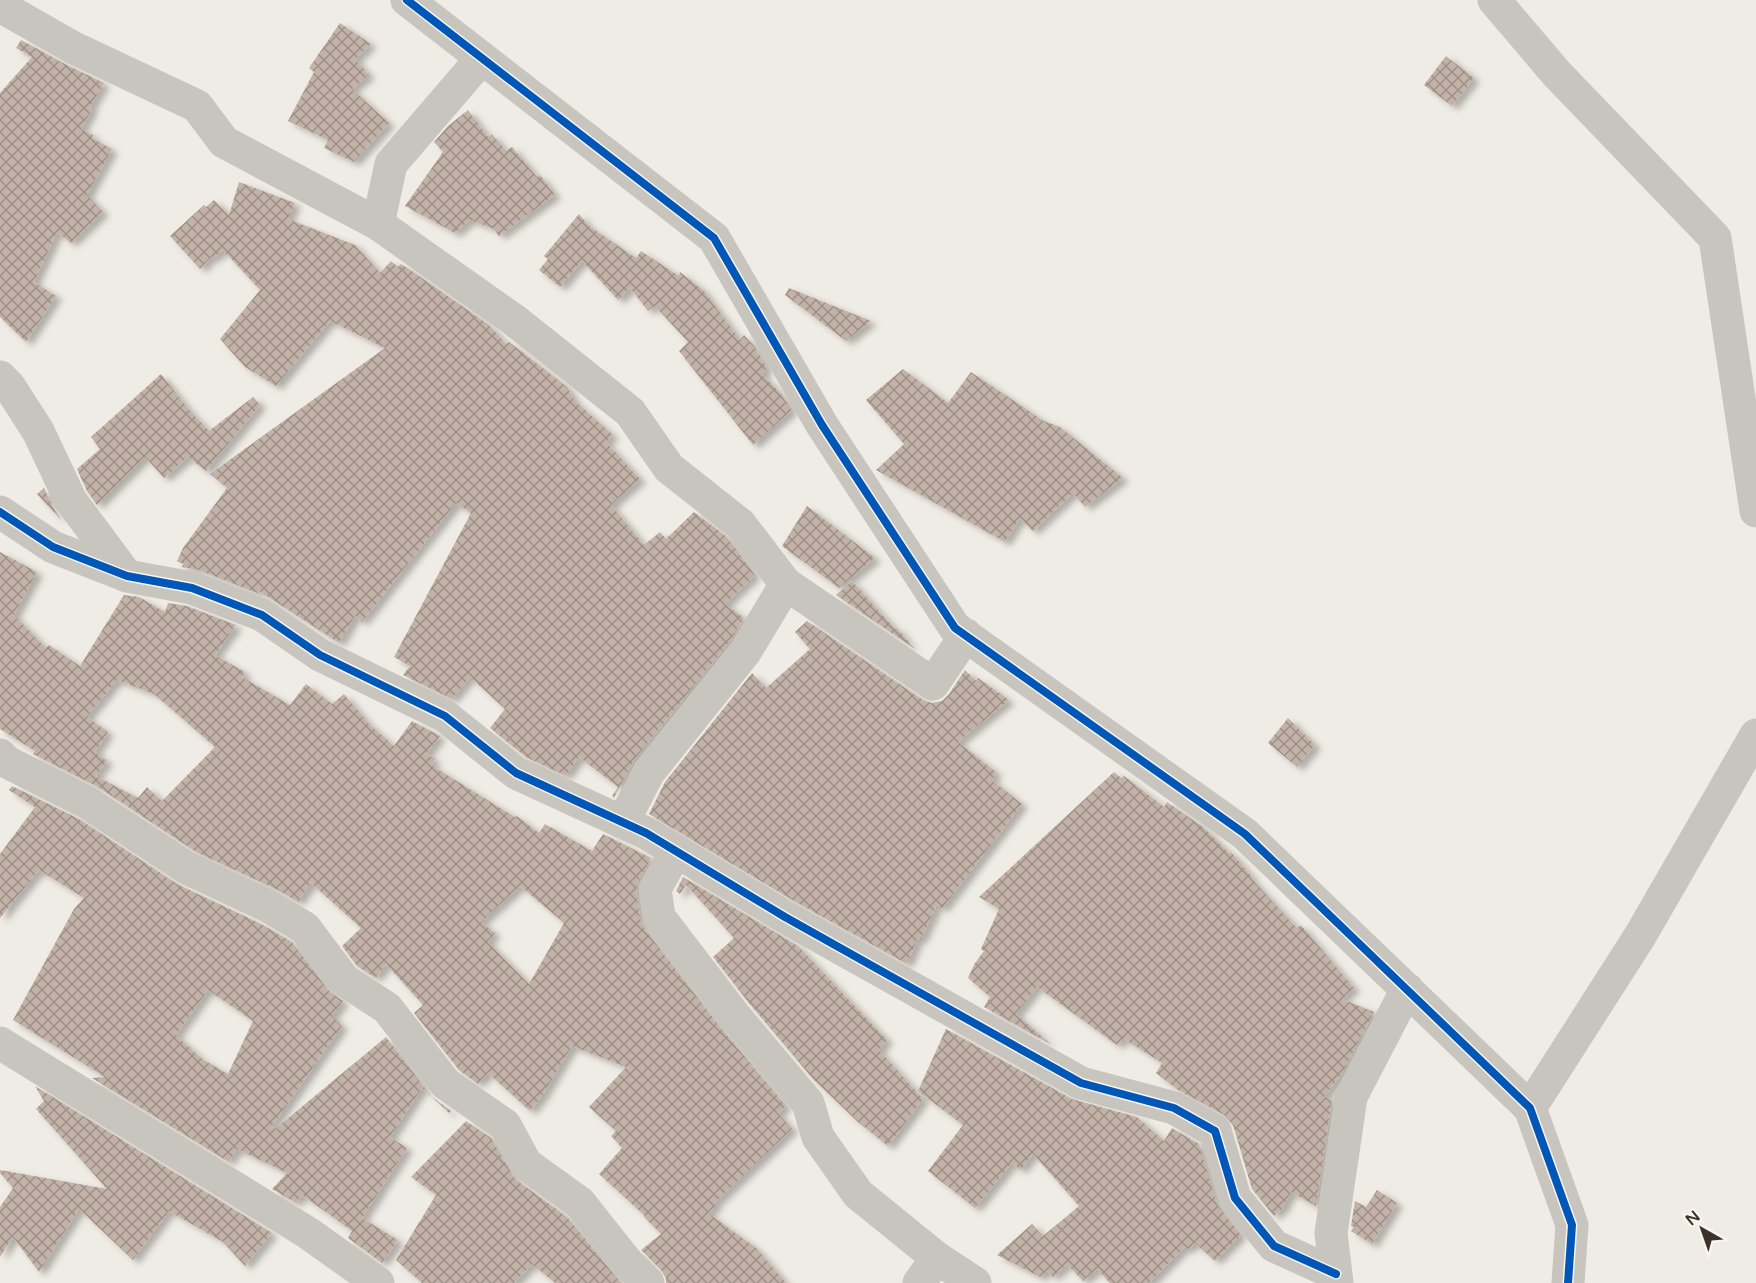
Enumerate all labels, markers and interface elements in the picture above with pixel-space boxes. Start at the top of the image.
north arrow [1672,1199,1732,1259]
text: N [1682,1206,1704,1230]

